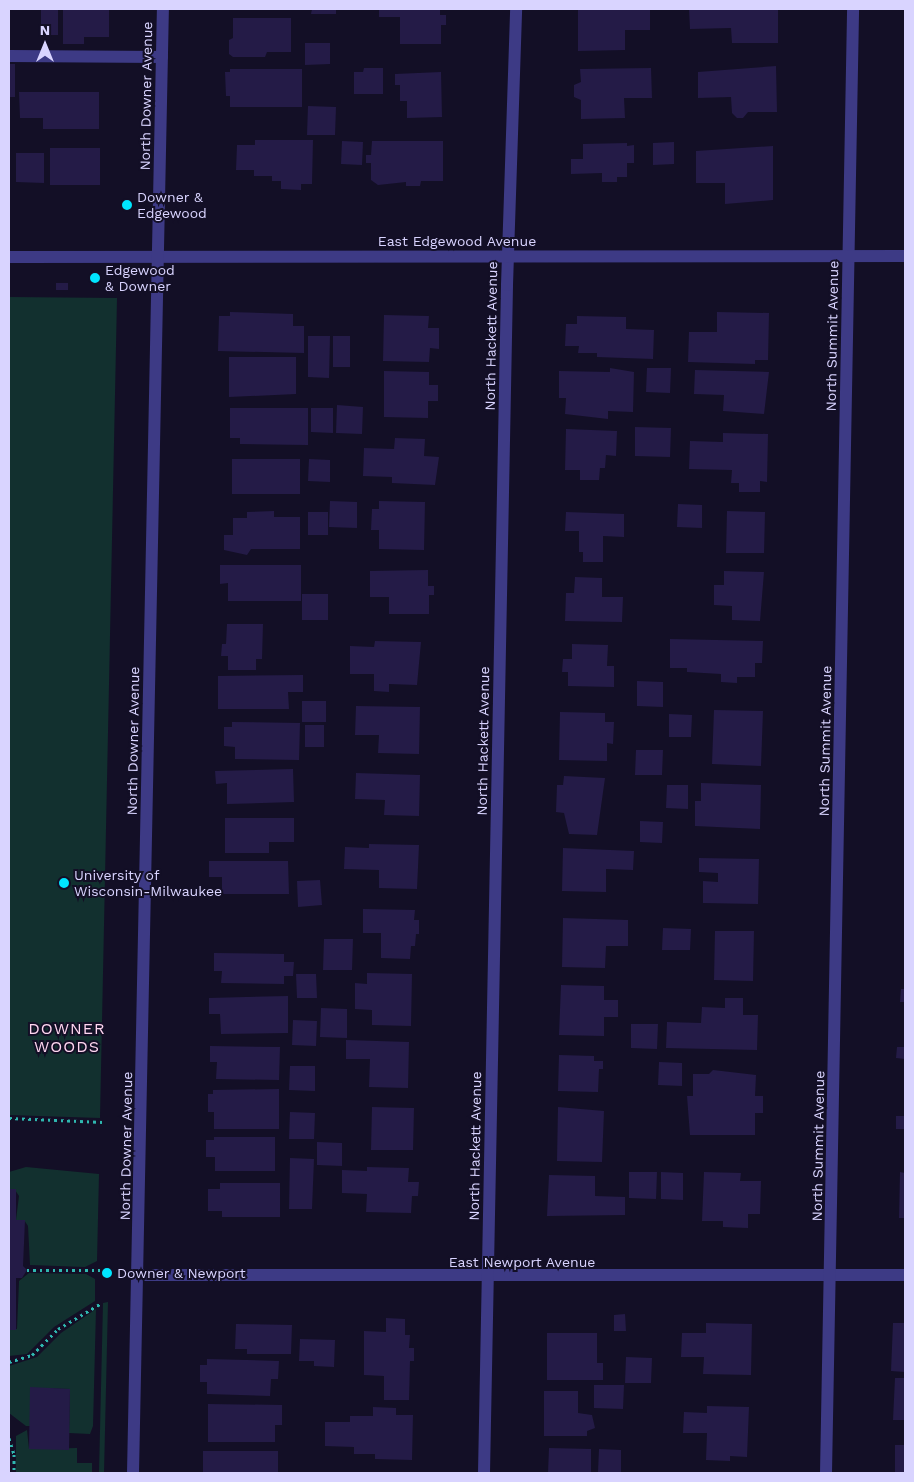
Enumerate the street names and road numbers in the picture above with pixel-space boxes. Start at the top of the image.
street label: North Downer Avenue [136,21,156,171]
street label: East Edgewood Avenue [377,233,537,249]
street label: North Summit Avenue [822,260,842,412]
street label: North Hackett Avenue [481,261,501,411]
street label: North Summit Avenue [815,665,835,817]
street label: North Downer Avenue [123,666,143,816]
street label: North Hackett Avenue [473,666,493,816]
street label: North Summit Avenue [808,1070,828,1222]
street label: North Downer Avenue [116,1071,136,1221]
street label: North Hackett Avenue [465,1071,485,1221]
street label: East Newport Avenue [448,1254,596,1270]

